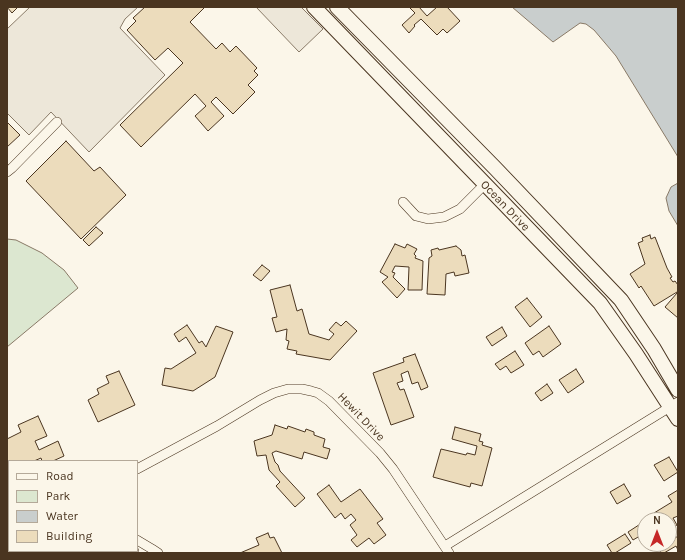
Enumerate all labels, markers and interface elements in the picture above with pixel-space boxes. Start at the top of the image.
street label: Ocean Drive [477,178,533,234]
street label: Hewit Drive [334,390,388,444]
legend [8,460,138,552]
text: Road [46,469,74,483]
text: Park [46,489,70,503]
text: Water [46,509,78,523]
north arrow [637,512,677,552]
text: N [653,514,661,527]
text: Building [46,529,92,543]

